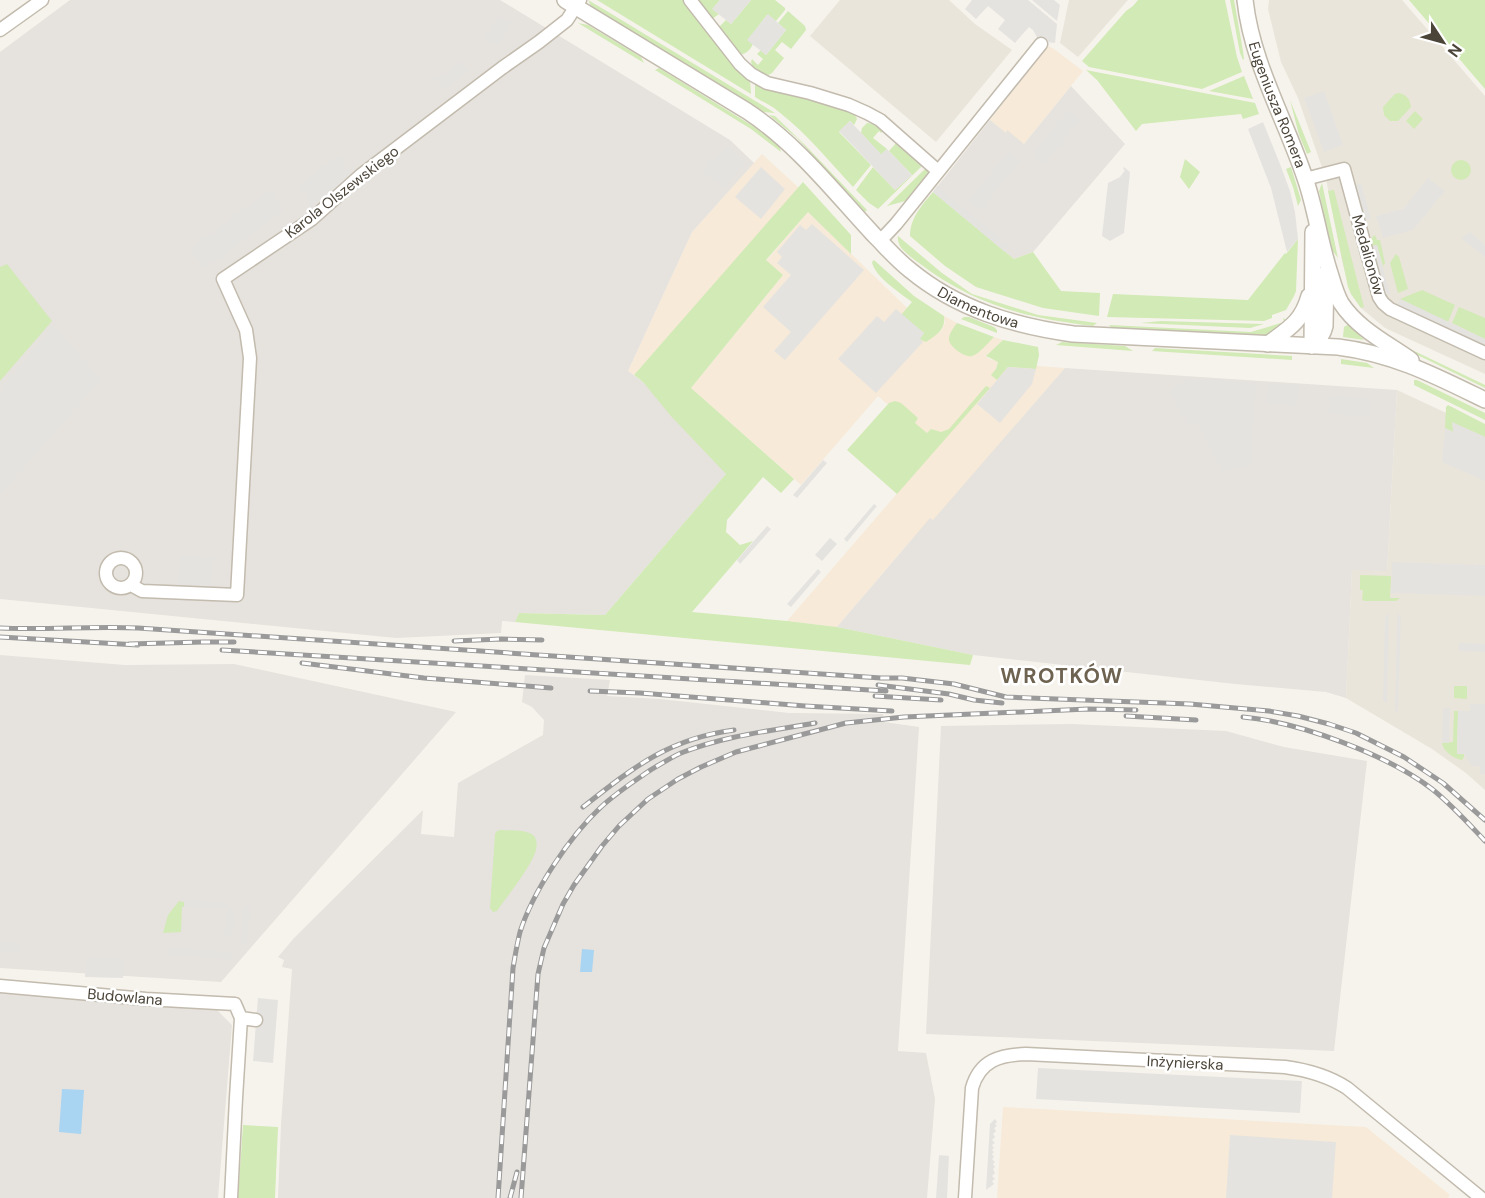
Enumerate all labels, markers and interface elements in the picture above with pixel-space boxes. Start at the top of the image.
north arrow [1413,12,1473,72]
street label: Eugeniusza Romera [1244,39,1311,171]
text: N [1443,40,1467,61]
street label: Karola Olszewskiego [281,141,403,243]
street label: Medalionów [1347,212,1389,298]
street label: Diamentowa [934,282,1021,333]
district label: WROTKÓW [1000,662,1124,690]
street label: Budowlana [87,984,163,1010]
street label: Inżynierska [1146,1051,1224,1075]

